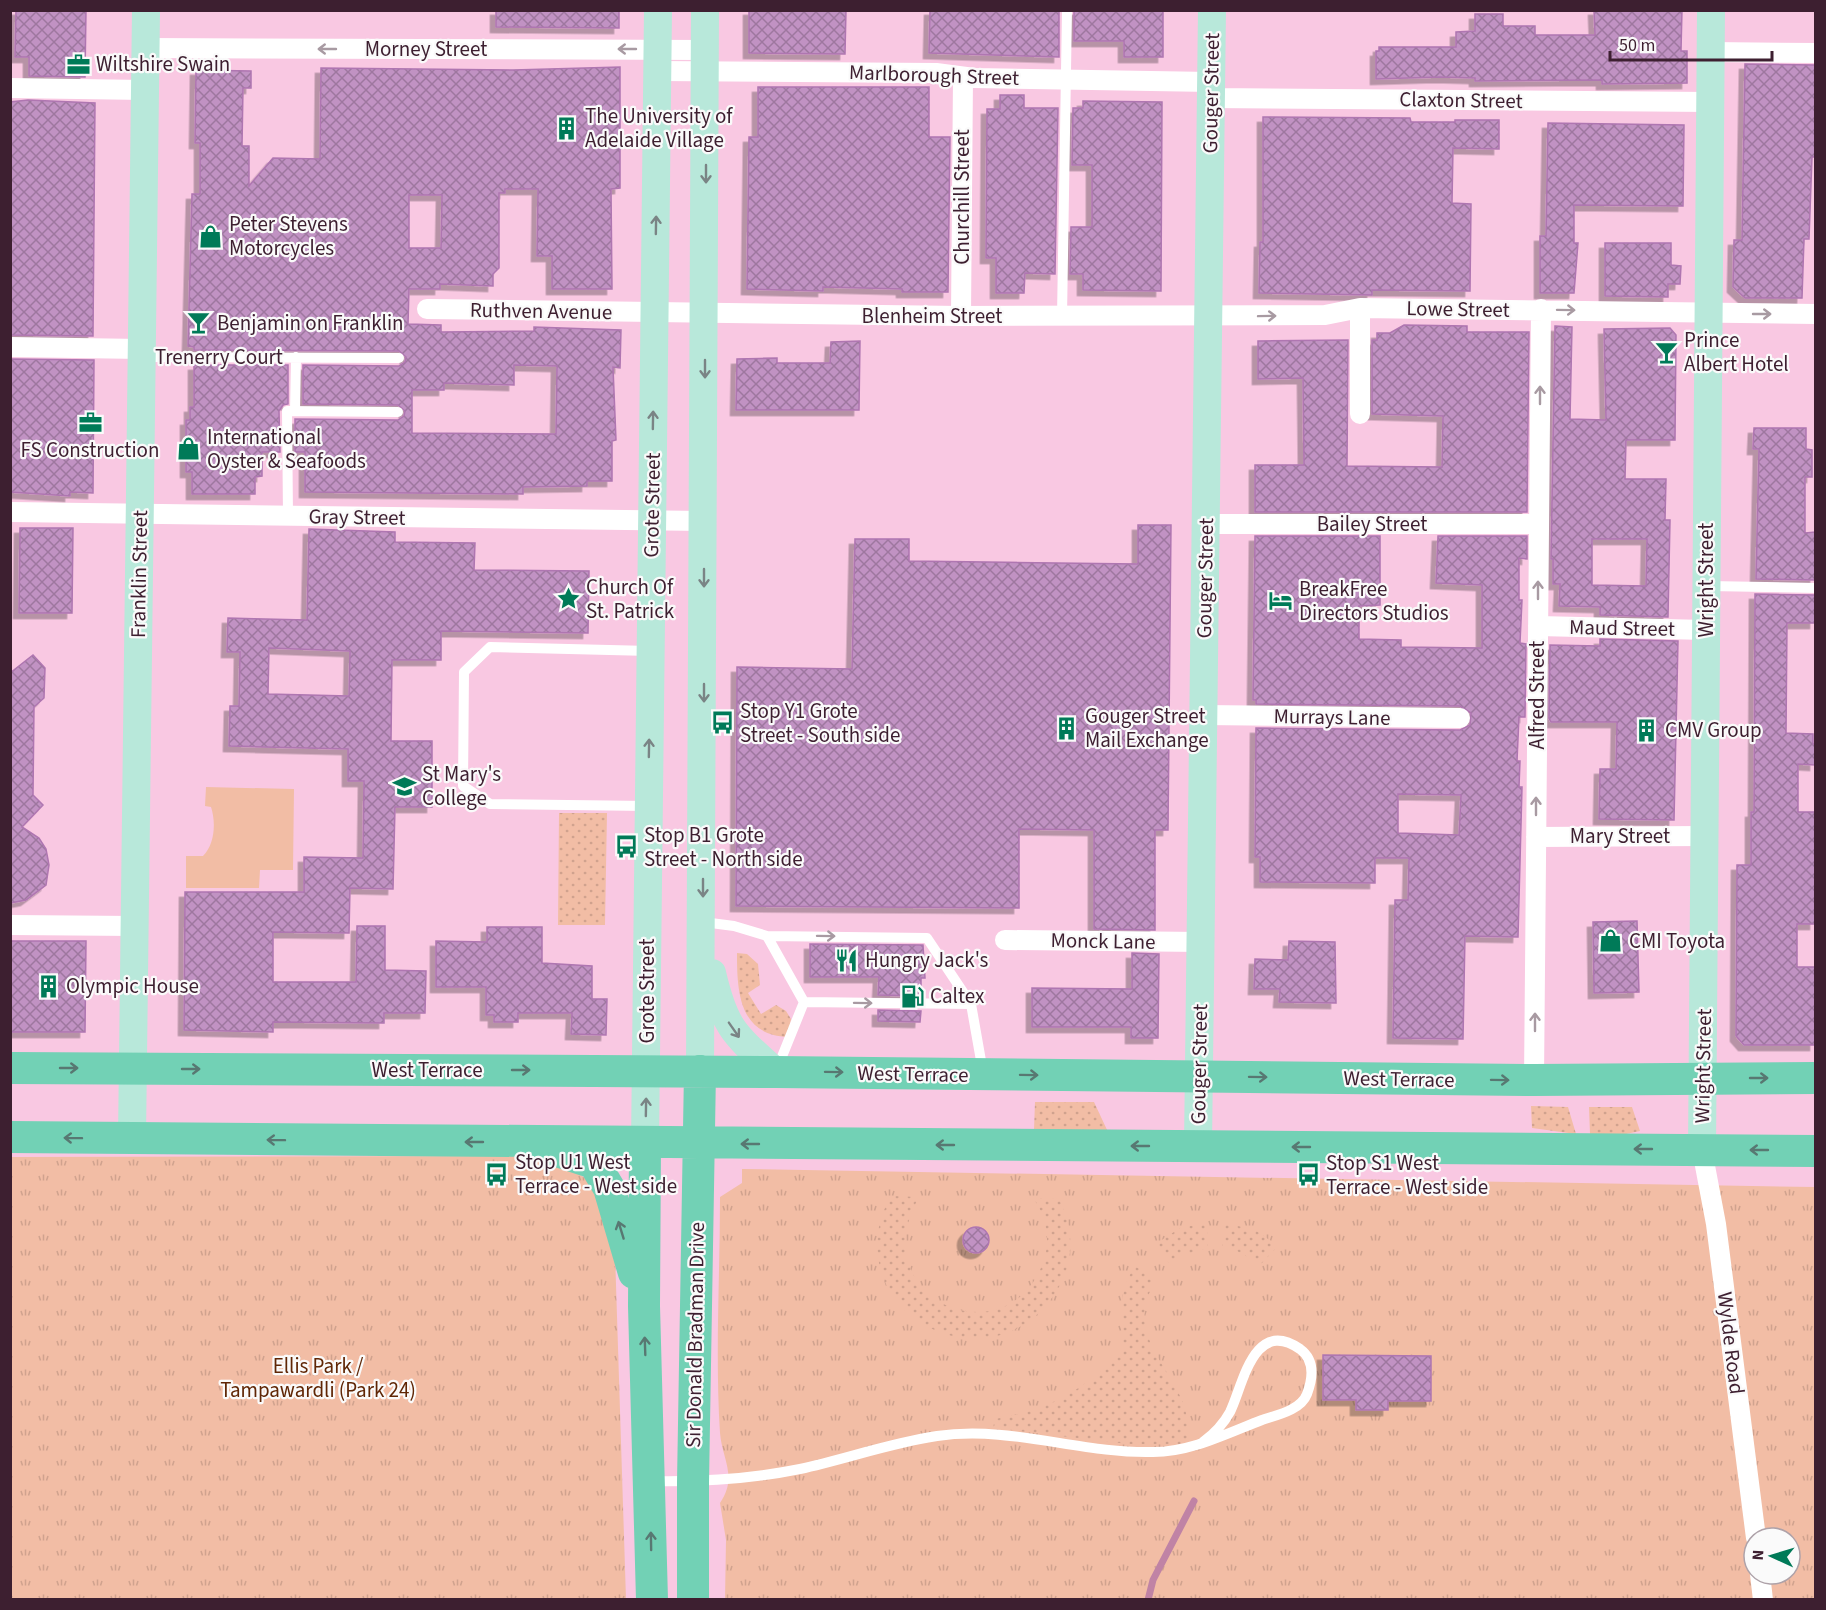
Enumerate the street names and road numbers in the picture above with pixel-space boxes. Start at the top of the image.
street label: Gouger Street [1195,32,1227,154]
street label: Morney Street [365,34,487,64]
street label: Marlborough Street [848,57,1020,93]
street label: Claxton Street [1399,84,1523,116]
street label: Churchill Street [947,129,977,265]
street label: Lowe Street [1406,293,1510,325]
street label: Ruthven Avenue [470,295,612,327]
street label: Blenheim Street [862,301,1002,331]
street label: Trenerry Court [155,342,283,372]
street label: Grote Street [636,452,668,558]
street label: Gray Street [308,501,406,533]
street label: Bailey Street [1317,509,1427,539]
street label: Franklin Street [123,510,155,638]
street label: Gouger Street [1189,517,1221,639]
street label: Wright Street [1691,523,1721,637]
street label: Maud Street [1569,612,1675,644]
street label: Alfred Street [1522,641,1552,749]
street label: Murrays Lane [1273,701,1391,733]
street label: Mary Street [1570,821,1670,851]
street label: Monck Lane [1050,925,1156,957]
street label: Grote Street [632,938,662,1044]
street label: Gouger Street [1183,1003,1215,1125]
street label: Wright Street [1687,1008,1719,1124]
street label: West Terrace [371,1055,483,1085]
street label: West Terrace [857,1058,969,1090]
street label: West Terrace [1343,1063,1455,1095]
street label: Sir Donald Bradman Drive [678,1222,712,1448]
street label: Wylde Road [1710,1290,1752,1396]

